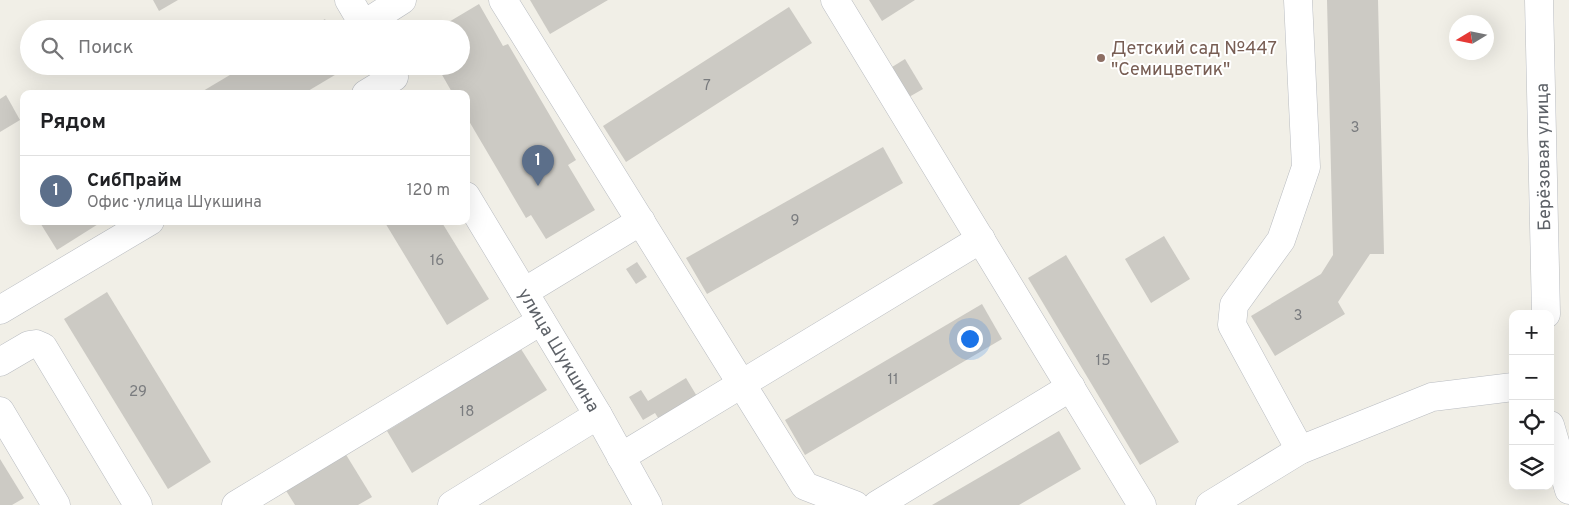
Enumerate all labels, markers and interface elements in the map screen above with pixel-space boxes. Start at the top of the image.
north arrow [1449,15,1494,60]
search box [20,20,470,75]
icon: search [38,34,66,62]
text: Поиск [78,36,134,60]
place label: Детский сад №447 "Семицветик" [1111,38,1277,82]
marker: Детский сад №447 "Семицветик" [1095,52,1107,64]
house number: 7 [703,77,711,96]
street label: Берёзовая улица [1532,83,1557,231]
text: Рядом [40,109,106,136]
house number: 3 [1350,119,1360,138]
pin: 1 [522,145,554,186]
text: СибПрайм [87,169,182,193]
text: 1 [53,181,59,201]
text: 120 m [407,181,450,201]
text: Офис · улица Шукшина [87,193,262,213]
house number: 9 [791,212,799,231]
house number: 16 [430,252,444,271]
street label: улица Шукшина [512,285,604,417]
house number: 3 [1293,307,1303,326]
map controls [1509,310,1554,490]
button: + [1509,310,1554,355]
your location [957,326,983,352]
house number: 15 [1096,352,1110,371]
button: − [1509,355,1554,400]
house number: 11 [887,371,899,390]
house number: 29 [129,383,147,402]
button: locate [1509,400,1554,445]
house number: 18 [460,403,474,422]
button: layers [1509,445,1554,490]

